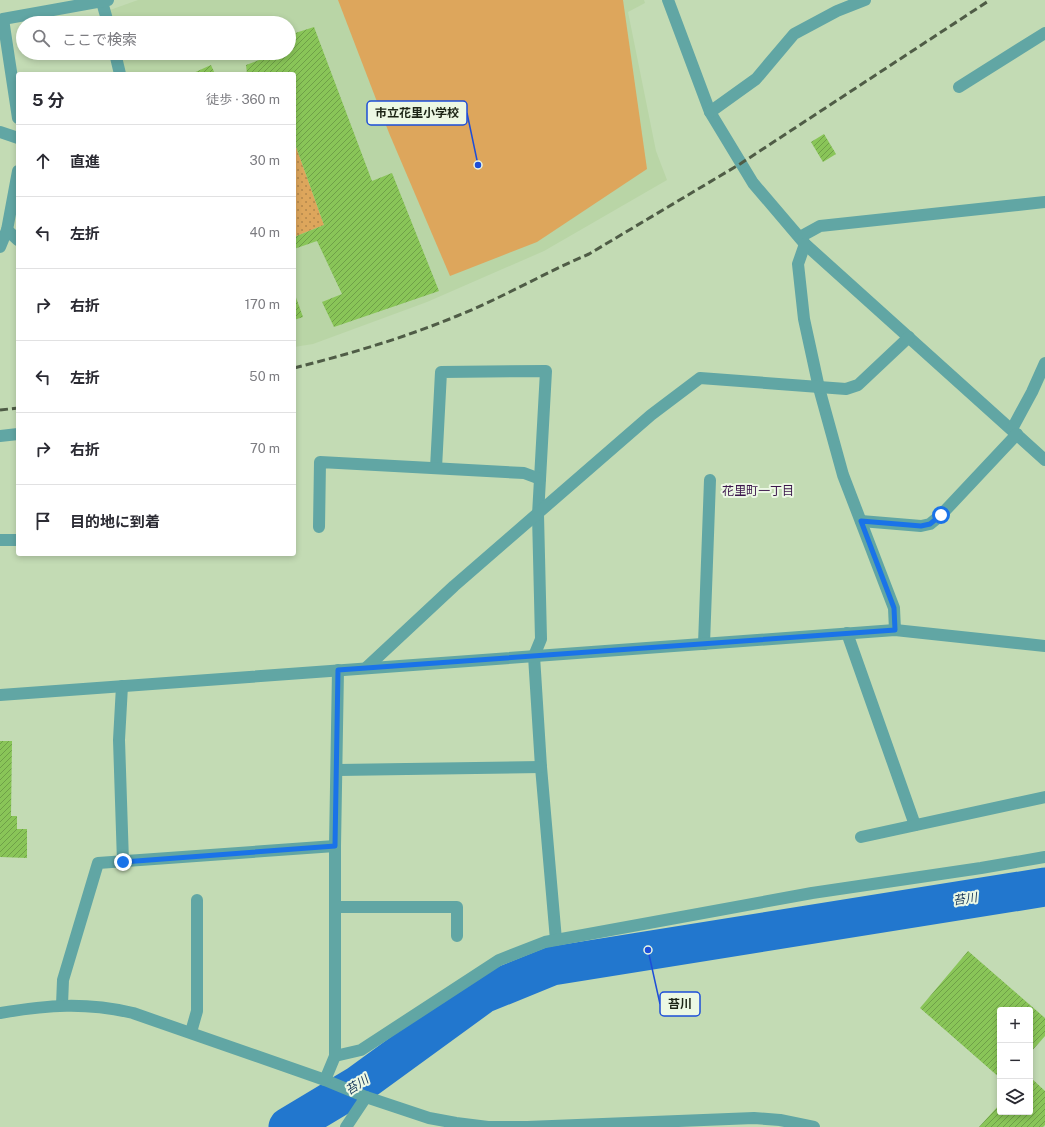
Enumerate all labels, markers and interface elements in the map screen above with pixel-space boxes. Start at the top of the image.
search box [16,16,296,60]
icon: search [30,27,52,49]
text: ここで検索 [62,31,137,48]
text: 5 分 [32,90,64,110]
text: 徒歩 · 360 m [206,92,280,107]
callout: 市立花里小学校 [367,101,467,125]
text: 市立花里小学校 [375,106,459,120]
icon: ahead [32,150,54,172]
text: 直進 [70,153,100,170]
text: 30 m [250,153,280,168]
icon: left [32,222,54,244]
text: 左折 [70,225,100,242]
text: 40 m [249,225,280,240]
icon: right [32,294,54,316]
text: 右折 [70,297,100,314]
text: 170 m [245,297,280,312]
icon: left [32,366,54,388]
text: 左折 [70,369,100,386]
text: 50 m [249,369,280,384]
icon: right [32,438,54,460]
text: 右折 [70,441,100,458]
text: 70 m [250,441,280,456]
district label: 花里町一丁目 [722,484,794,498]
route start [932,506,950,524]
icon: arrive [32,510,54,532]
text: 目的地に到着 [70,513,160,530]
route end [114,853,132,871]
water label: 苔川 [952,890,980,908]
callout: 苔川 [660,992,700,1016]
text: 苔川 [668,997,692,1011]
map controls [997,1007,1033,1115]
button: + [997,1007,1033,1043]
button: − [997,1043,1033,1079]
water label: 苔川 [343,1072,373,1097]
button: layers [997,1079,1033,1115]

